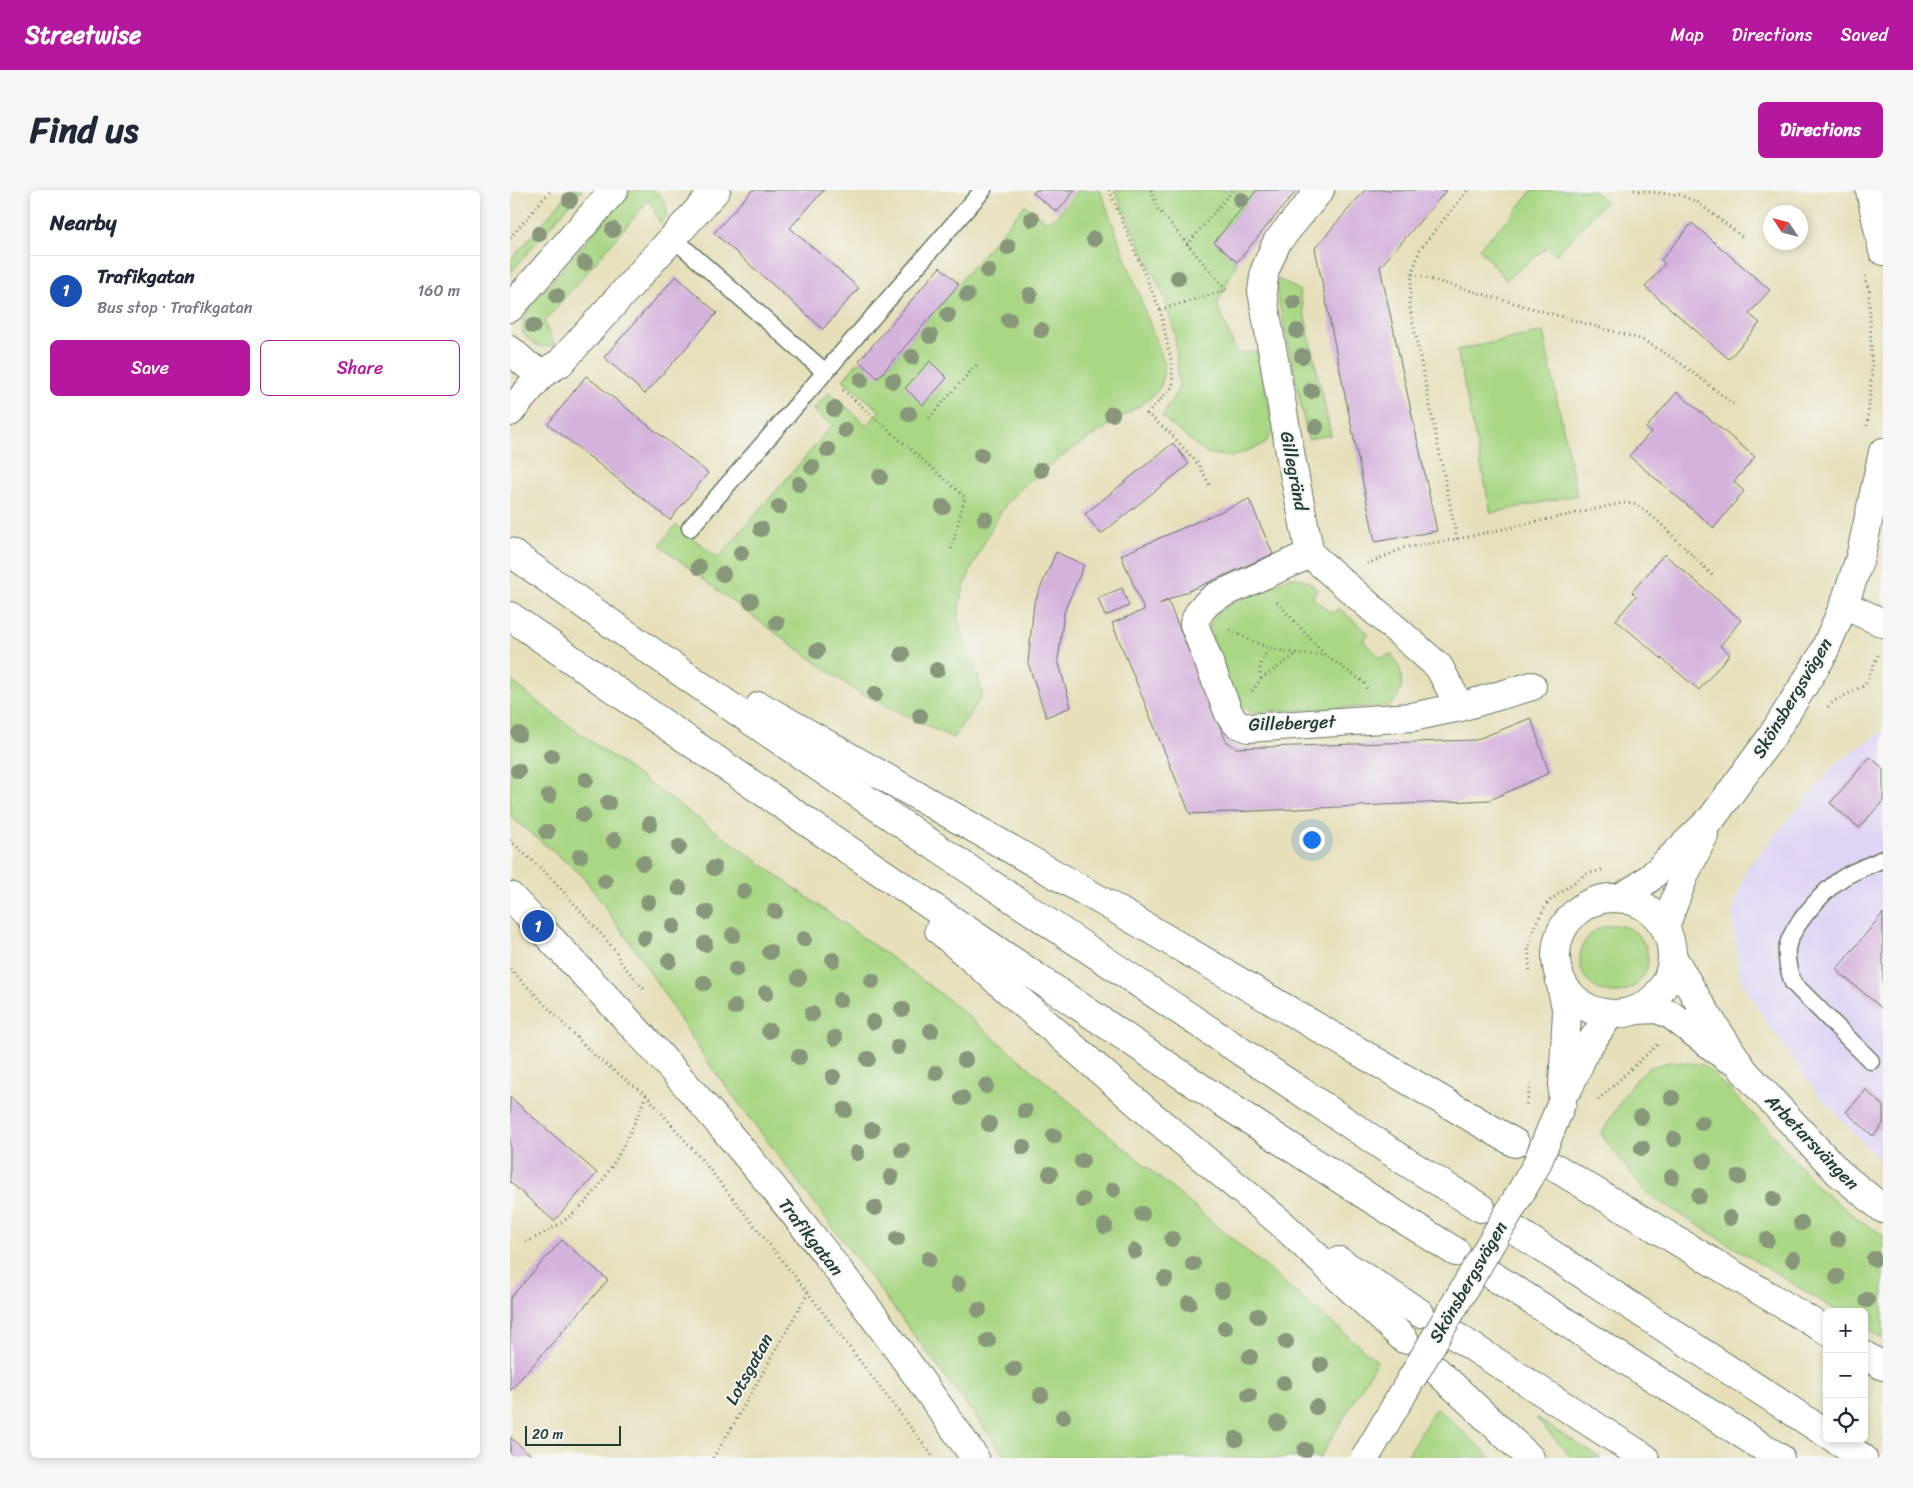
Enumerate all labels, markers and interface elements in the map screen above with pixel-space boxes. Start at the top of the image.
text: Streetwise [25,14,141,56]
text: Map [1671,19,1704,51]
text: Directions [1732,19,1813,51]
text: Saved [1841,19,1888,51]
text: Find us [30,99,138,161]
button: Directions [1758,102,1883,158]
text: Nearby [50,204,116,242]
north arrow [1763,205,1808,250]
text: Trafikgatan [97,260,195,293]
text: 1 [63,276,69,305]
text: 160 m [417,276,460,305]
text: Bus stop · Trafikgatan [97,293,252,322]
button: Save [50,340,250,396]
button: Share [260,340,460,396]
street label: Gillegränd [1271,428,1318,515]
street label: Skönsbergsvägen [1743,631,1841,765]
street label: Gilleberget [1248,705,1337,741]
your location [1299,827,1325,853]
pin: 1 [522,907,554,945]
street label: Arbetarsvängen [1756,1085,1867,1198]
street label: Trafikgatan [770,1191,852,1283]
street label: Skönsbergsvägen [1420,1215,1516,1349]
map controls [1823,1308,1868,1443]
button: + [1823,1308,1868,1353]
street label: Lotsgatan [716,1327,782,1411]
button: − [1823,1353,1868,1398]
button: locate [1823,1398,1868,1443]
text: 20 m [532,1422,563,1447]
scale bar [525,1423,621,1446]

